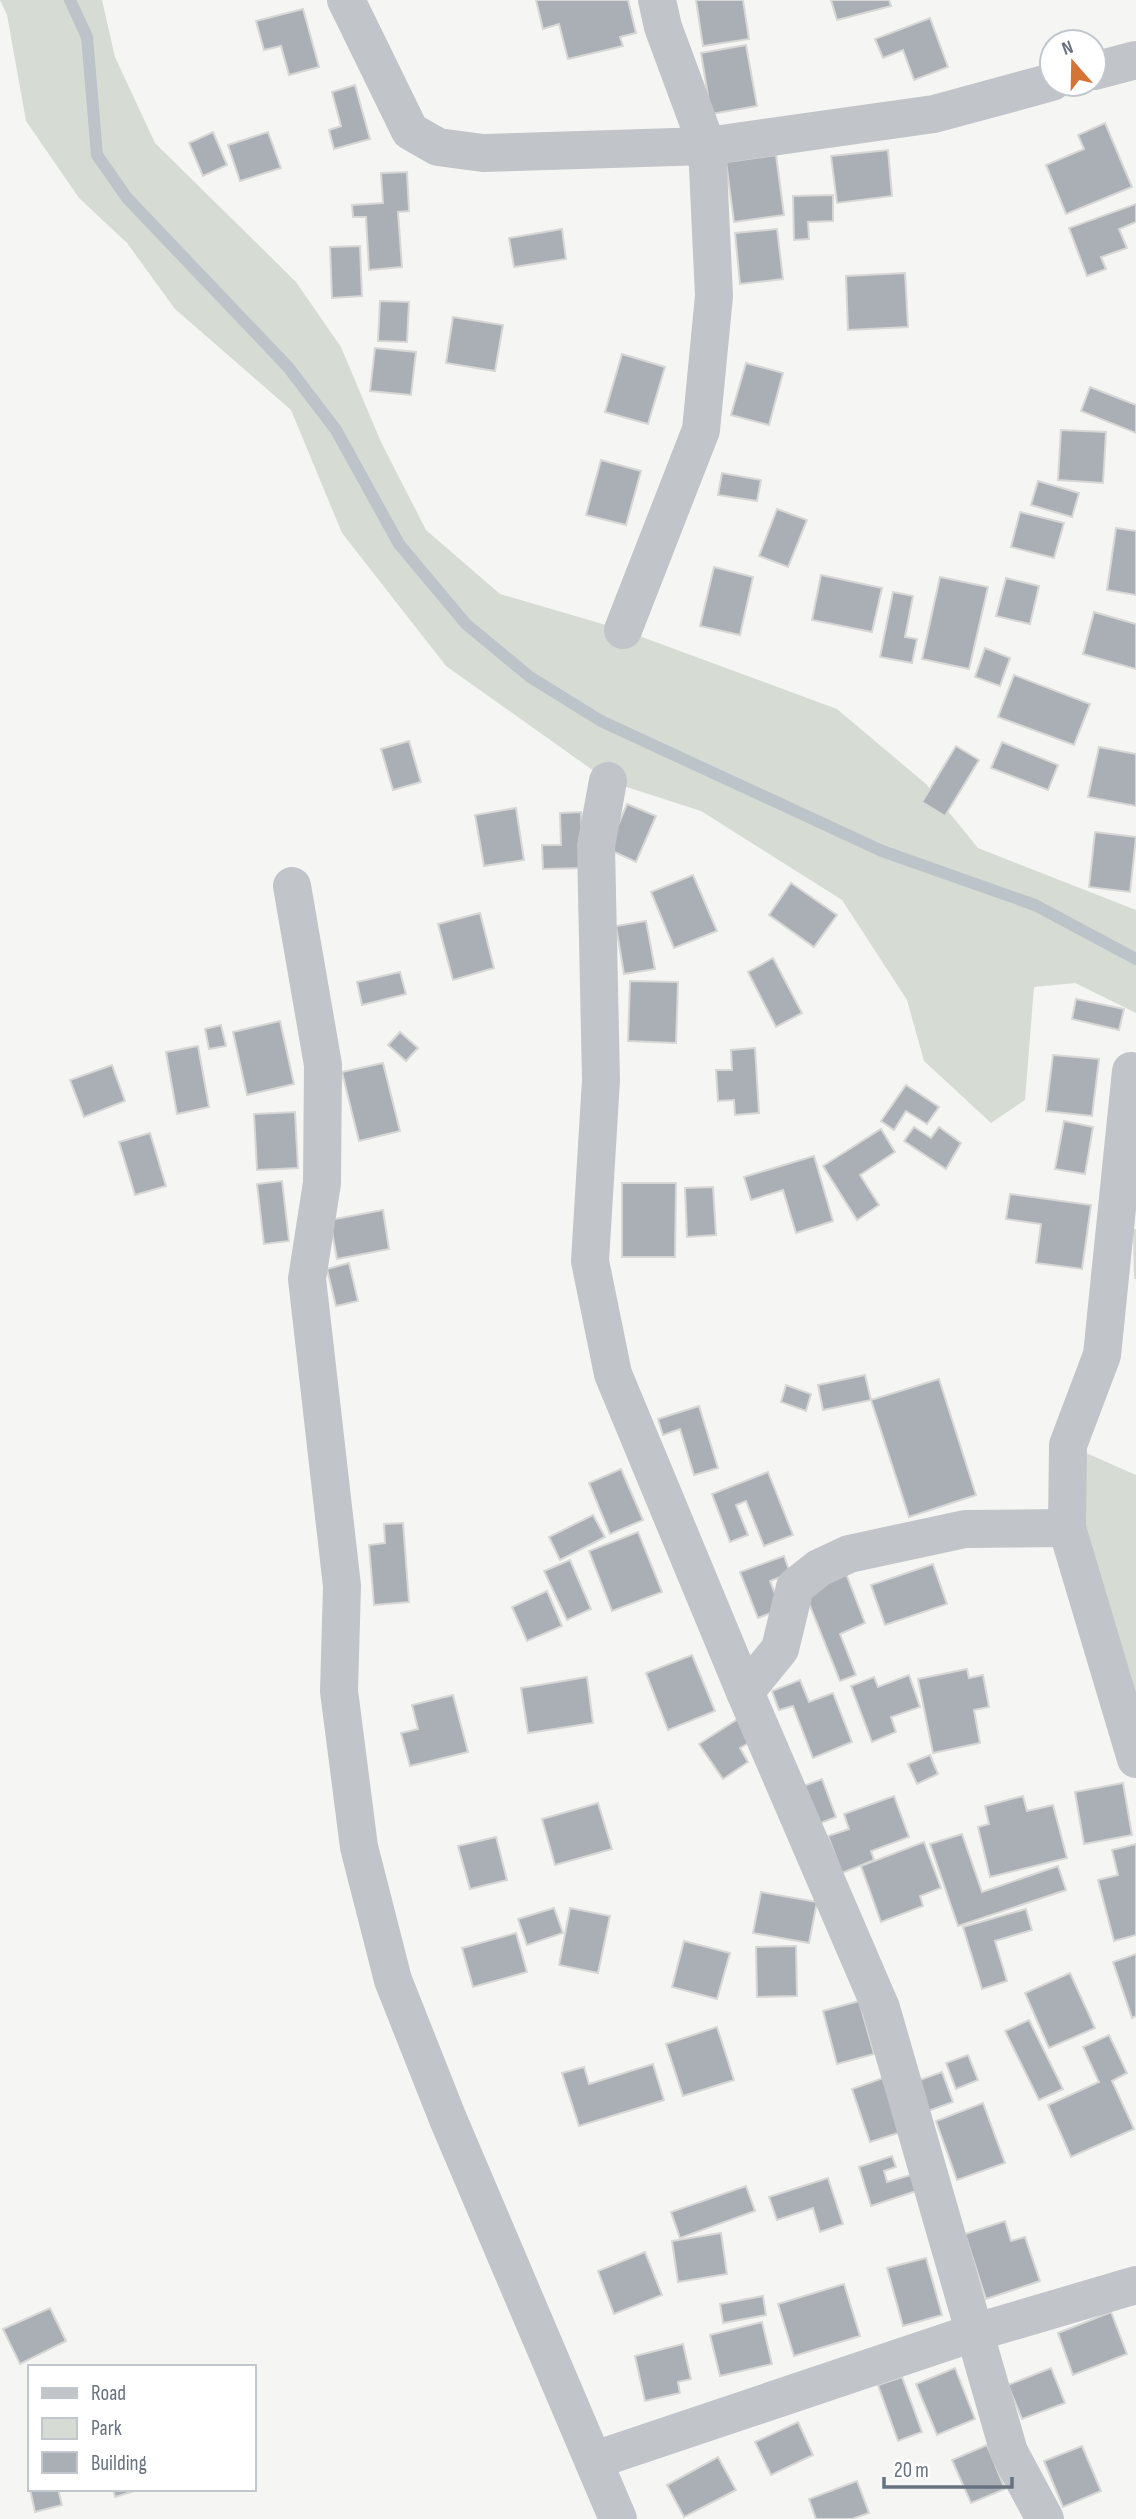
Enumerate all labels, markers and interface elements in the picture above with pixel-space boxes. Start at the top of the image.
north arrow [1038,28,1108,98]
text: N [1059,36,1076,61]
legend [28,2365,256,2491]
text: Road [91,2381,126,2406]
text: Park [91,2416,122,2441]
scale bar [884,2446,1012,2490]
text: Building [91,2451,147,2476]
text: 20 m [894,2458,929,2483]

